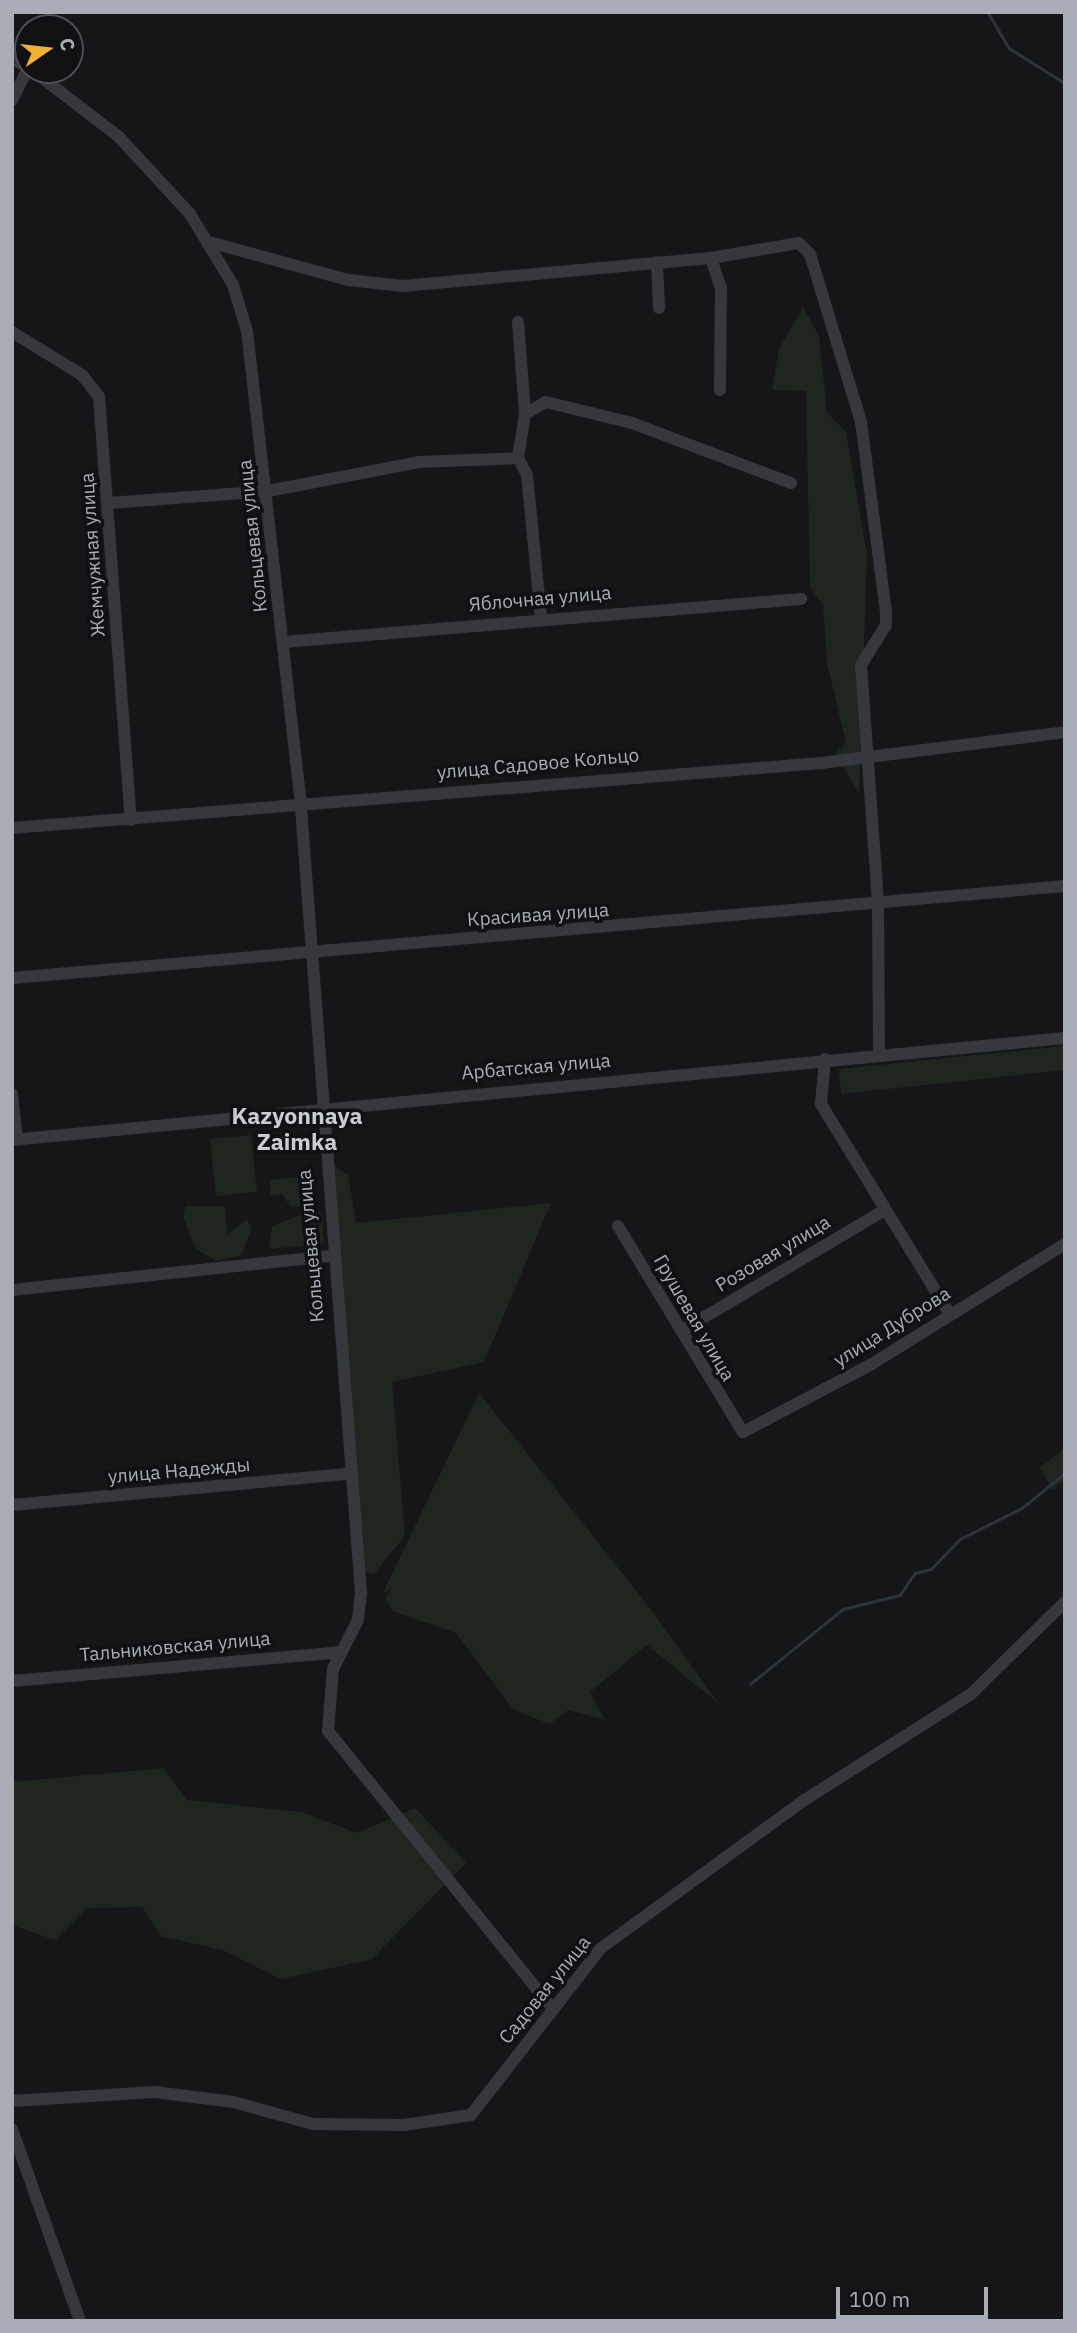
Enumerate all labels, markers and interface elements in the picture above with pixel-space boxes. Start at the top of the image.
north arrow [14,14,84,84]
text: С [54,35,81,53]
street label: Кольцевая улица [234,459,272,613]
street label: Жемчужная улица [76,472,110,638]
street label: Яблочная улица [468,581,612,617]
street label: улица Садовое Кольцо [436,744,640,784]
street label: Красивая улица [466,899,610,931]
street label: Арбатская улица [460,1049,612,1085]
district label: Kazyonnaya Zaimka [231,1101,363,1155]
street label: Кольцевая улица [293,1169,329,1323]
street label: Розовая улица [712,1211,834,1297]
street label: Грушевая улица [649,1251,739,1385]
street label: улица Дуброва [829,1282,955,1372]
street label: улица Надежды [107,1453,251,1489]
street label: Тальниковская улица [79,1627,271,1667]
street label: Садовая улица [495,1931,595,2049]
scale bar [839,2274,991,2318]
text: 100 m [849,2285,910,2313]

